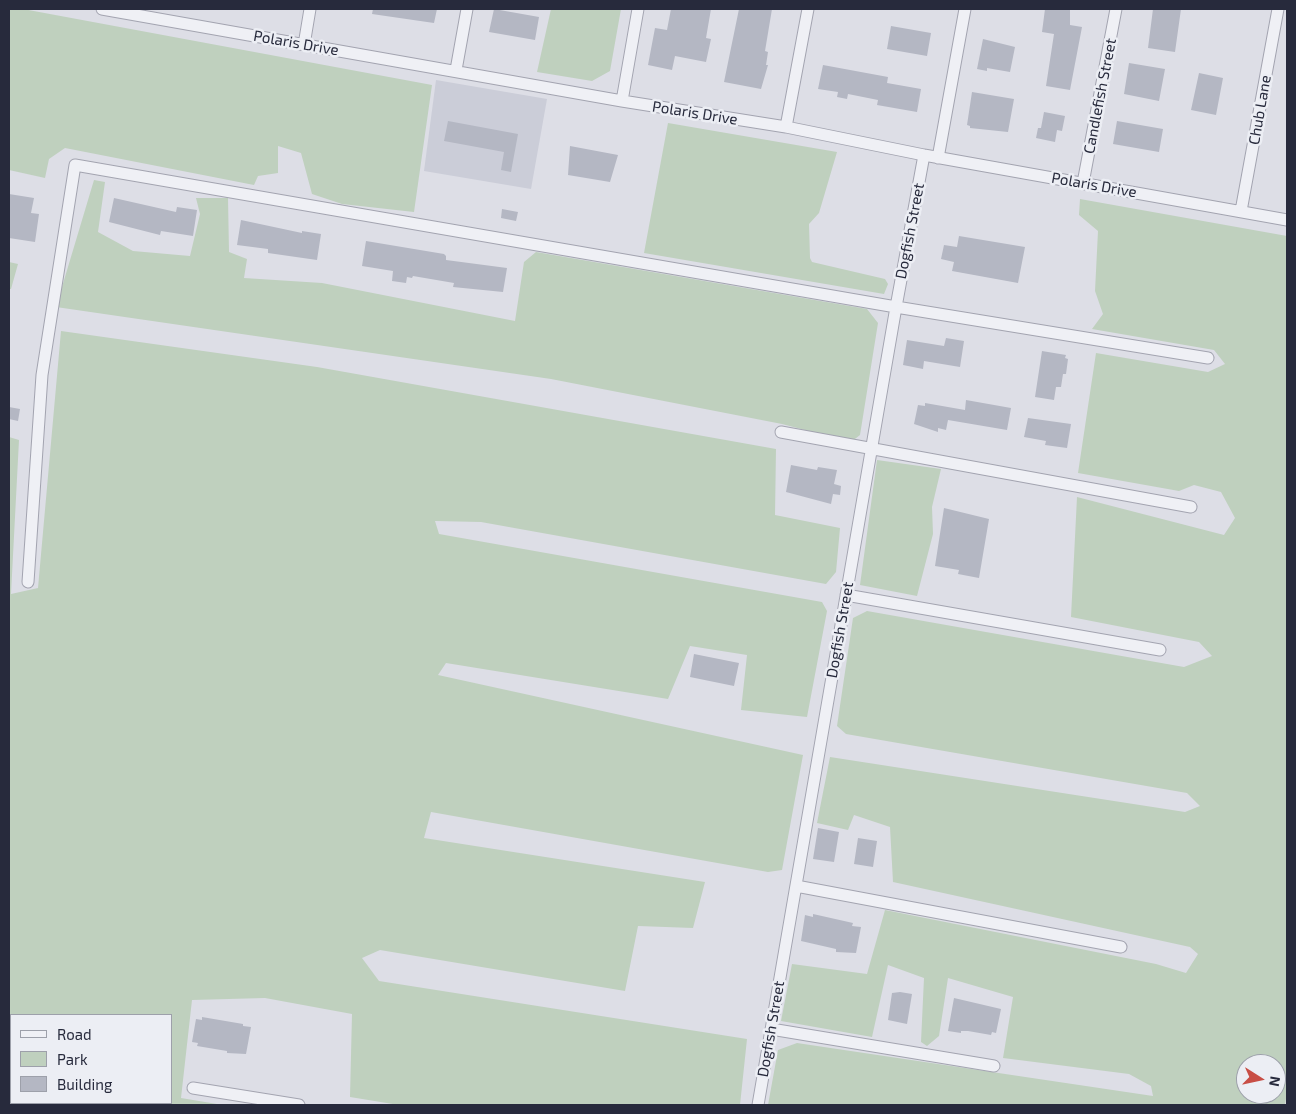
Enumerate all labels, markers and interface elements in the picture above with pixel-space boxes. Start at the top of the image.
street label: Polaris Drive [252,27,340,59]
street label: Candlefish Street [1080,37,1120,155]
street label: Chub Lane [1245,74,1275,146]
street label: Polaris Drive [651,97,739,129]
street label: Polaris Drive [1050,169,1138,201]
street label: Dogfish Street [892,182,928,280]
street label: Dogfish Street [823,581,857,679]
street label: Dogfish Street [754,980,788,1078]
legend [10,1014,172,1104]
text: Road [57,1025,92,1043]
text: Park [57,1050,88,1068]
north arrow [1236,1054,1286,1104]
text: Building [57,1075,112,1093]
text: N [1266,1075,1285,1088]

